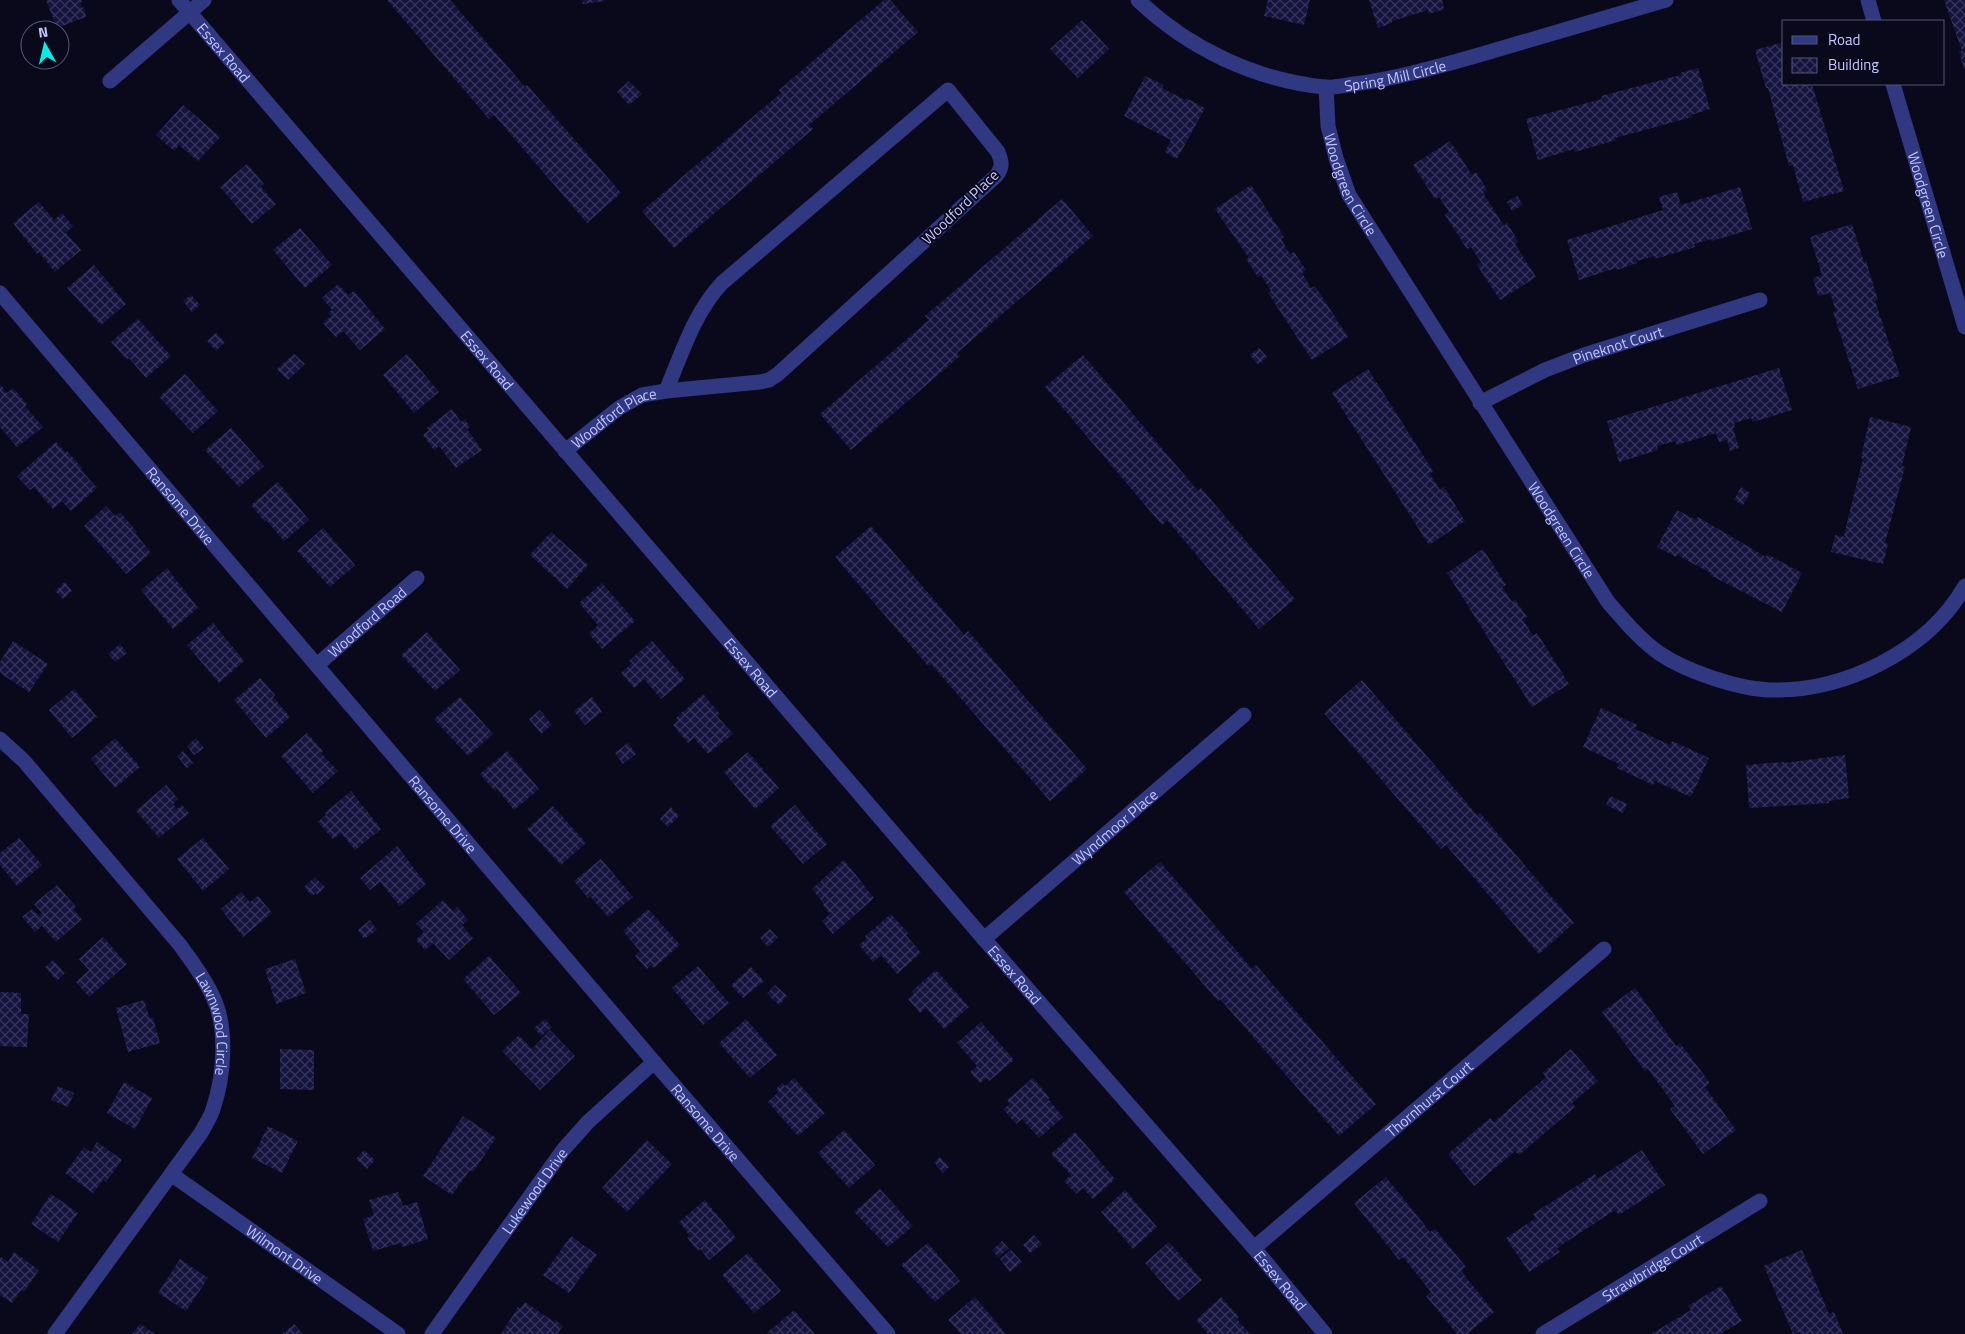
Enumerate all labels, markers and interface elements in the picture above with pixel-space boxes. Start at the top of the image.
street label: Essex Road [192,17,256,87]
north arrow [20,20,70,70]
legend [1782,20,1945,85]
text: N [37,21,49,43]
text: Road [1828,28,1860,51]
street label: Spring Mill Circle [1342,53,1449,97]
text: Building [1828,53,1879,76]
street label: Woodgreen Circle [1319,131,1383,240]
street label: Woodgreen Circle [1902,149,1955,261]
street label: Woodford Place [916,164,1004,250]
street label: Pineknot Court [1569,319,1667,370]
street label: Essex Road [455,325,520,395]
street label: Woodford Place [566,381,658,454]
street label: Ransome Drive [141,462,221,550]
street label: Woodgreen Circle [1523,477,1601,582]
street label: Woodford Road [322,581,411,663]
street label: Essex Road [719,632,783,702]
street label: Ransome Drive [403,770,483,858]
street label: Wyndmoor Place [1066,783,1162,870]
street label: Essex Road [983,940,1048,1009]
street label: Lawnwood Circle [190,967,234,1077]
street label: Thornhurst Court [1380,1054,1478,1143]
street label: Ransome Drive [666,1078,746,1166]
street label: Lukewood Drive [495,1143,573,1238]
street label: Wilmont Drive [241,1219,328,1289]
street label: Strawbridge Court [1597,1227,1708,1307]
street label: Essex Road [1249,1245,1313,1315]

